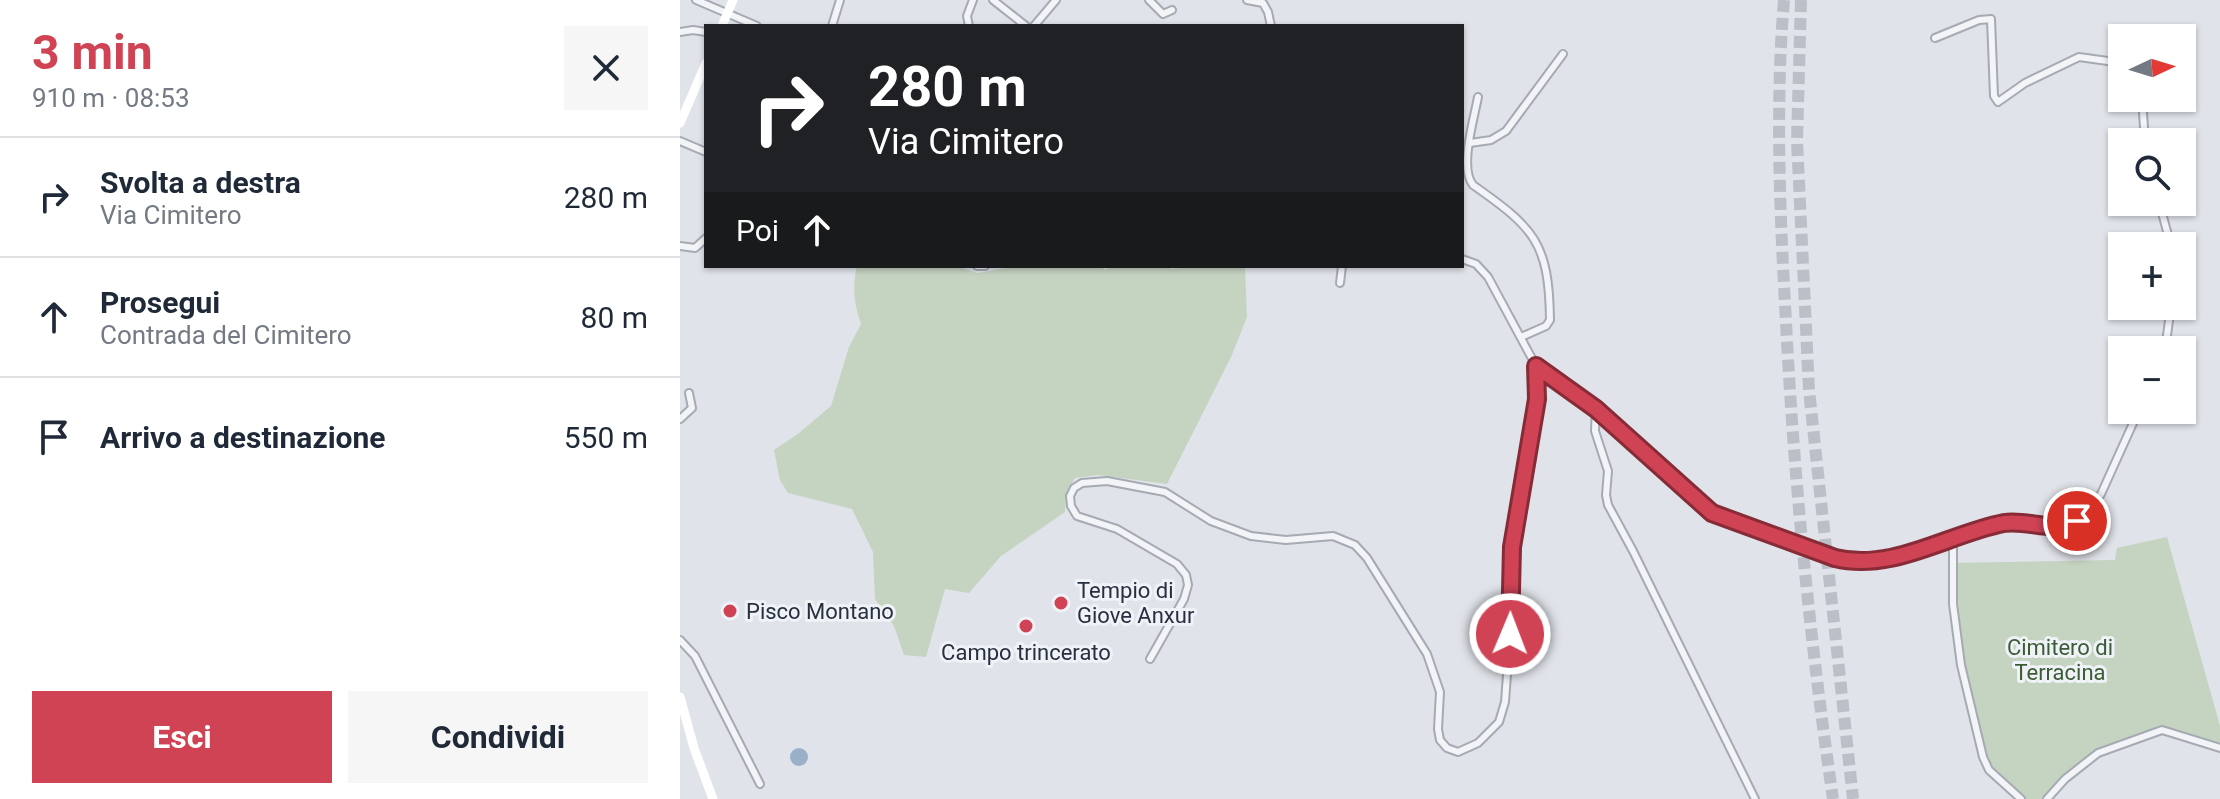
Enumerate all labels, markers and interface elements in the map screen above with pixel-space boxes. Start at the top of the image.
text: 3 min [32,24,153,81]
north arrow [2108,24,2196,112]
map controls [2108,24,2196,424]
button: close [564,26,648,110]
text: 280 m [868,54,1027,120]
icon: right [736,56,840,160]
text: 910 m · 08:53 [32,83,190,113]
text: Via Cimitero [868,121,1064,163]
button: search [2108,128,2196,216]
text: Svolta a destra [100,165,301,200]
icon: right [32,175,76,219]
text: 280 m [564,180,648,215]
text: Via Cimitero [100,200,242,230]
icon: ahead [795,208,839,252]
text: Poi [736,213,779,248]
button: + [2108,232,2196,320]
text: Prosegui [100,285,220,320]
icon: ahead [32,295,76,339]
text: 80 m [581,300,648,335]
text: Contrada del Cimitero [100,320,352,350]
button: − [2108,336,2196,424]
icon: arrive [32,415,76,459]
text: Arrivo a destinazione [100,420,386,455]
text: 550 m [564,420,648,455]
pin [2043,487,2111,555]
icon: arrive [2055,499,2099,543]
place label: Tempio di Giove Anxur [1077,578,1195,628]
position arrow [1468,592,1552,676]
marker: Tempio di Giove Anxur [1052,594,1070,612]
place label: Pisco Montano [746,599,894,624]
marker: Pisco Montano [721,602,739,620]
marker: Campo trincerato [1017,617,1035,635]
park label: Cimitero di Terracina [2007,635,2113,685]
place label: Campo trincerato [941,640,1111,665]
button: Esci [32,691,332,783]
button: Condividi [348,691,648,783]

